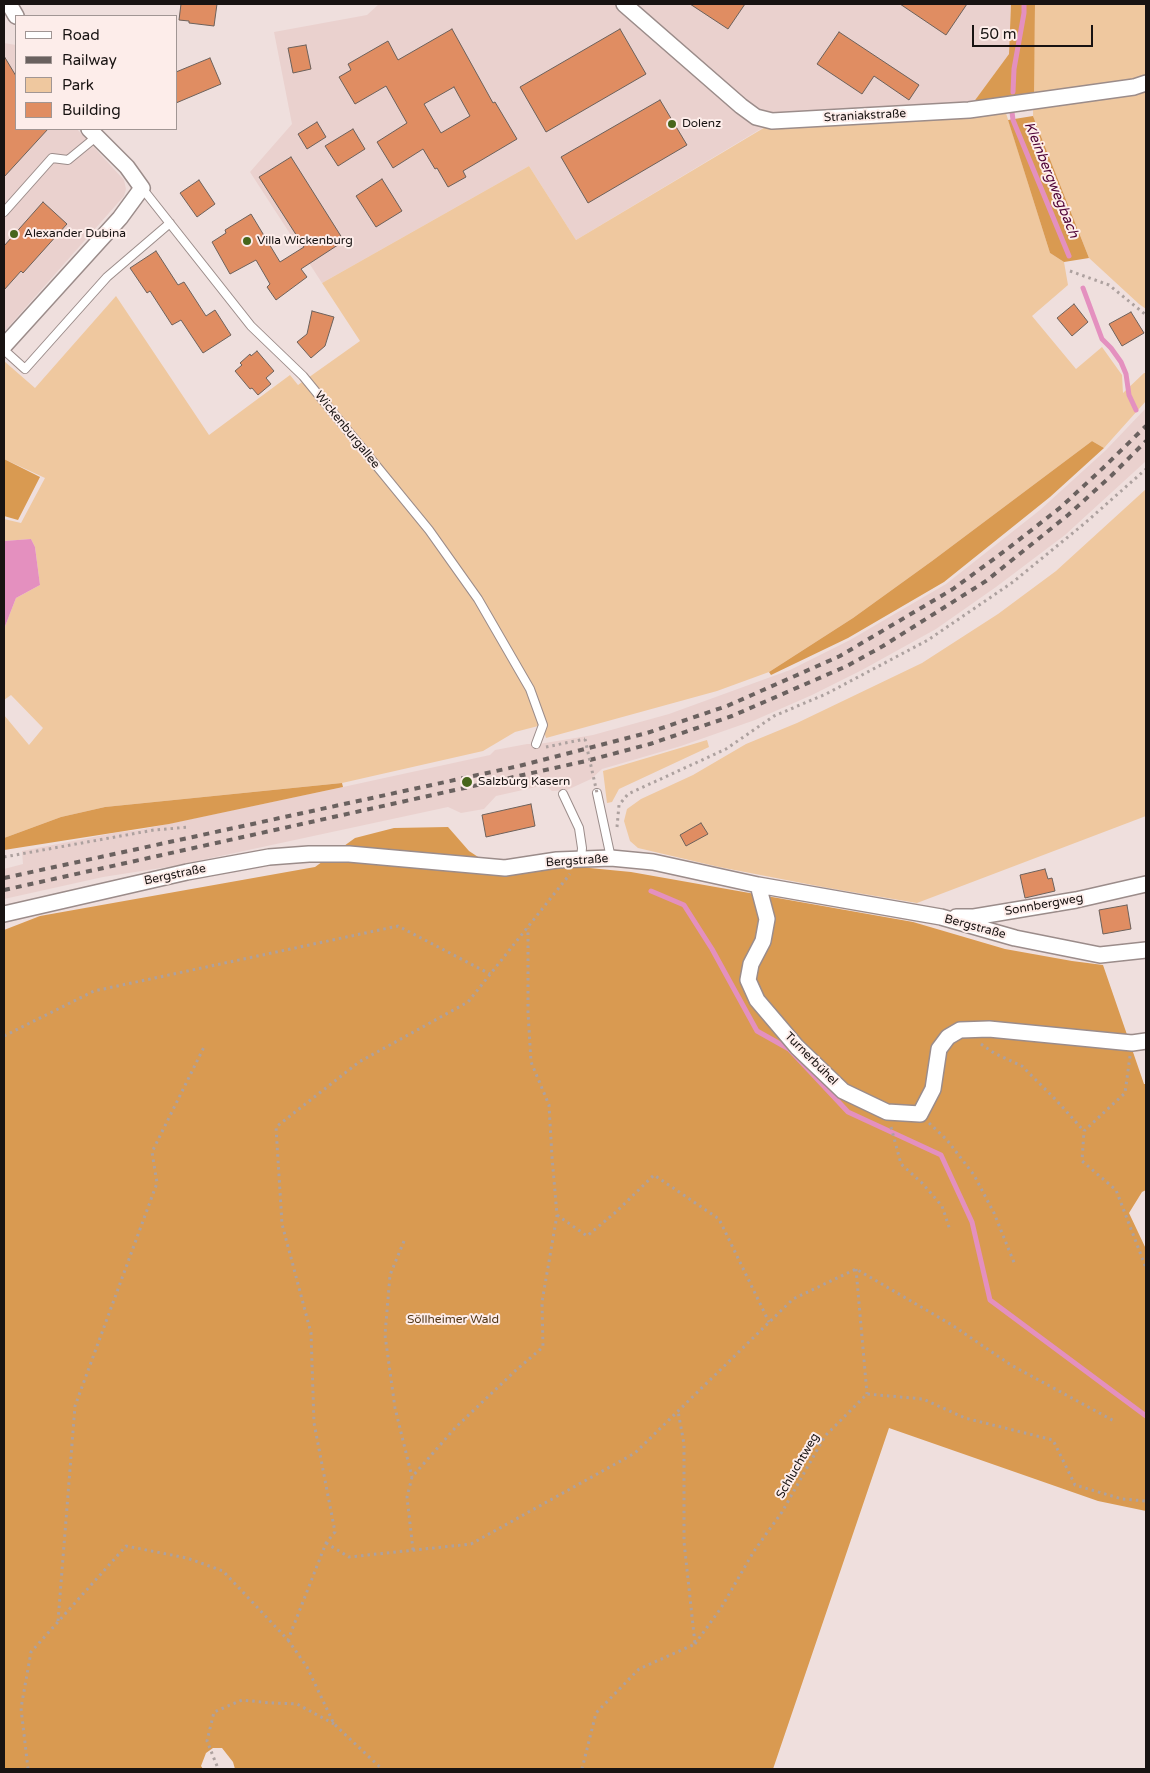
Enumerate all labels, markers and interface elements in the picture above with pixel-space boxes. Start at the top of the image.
legend [15,15,178,130]
scale bar [975,15,1096,47]
text: 50 m [980,25,1017,43]
text: Road [62,26,100,44]
text: Railway [62,51,117,69]
text: Park [62,76,94,94]
text: Building [62,101,121,119]
street label: Straniakstraße [824,107,906,125]
place label: Dolenz [682,117,721,131]
marker: Dolenz [666,118,678,130]
water label: Kleinbergwegbach [1020,119,1082,241]
place label: Alexander Dubina [24,227,126,241]
marker: Alexander Dubina [8,228,20,240]
place label: Villa Wickenburg [257,234,353,248]
marker: Villa Wickenburg [241,235,253,247]
street label: Wickenburgallee [311,389,383,471]
marker: Salzburg Kasern [460,775,474,789]
place label: Salzburg Kasern [478,775,570,789]
street label: Bergstraße [545,852,609,870]
street label: Bergstraße [143,861,207,889]
street label: Sonnbergweg [1004,891,1084,919]
street label: Bergstraße [943,912,1007,942]
street label: Turnerbühel [781,1029,841,1089]
park label: Söllheimer Wald [407,1313,499,1327]
street label: Schluchtweg [773,1431,823,1501]

